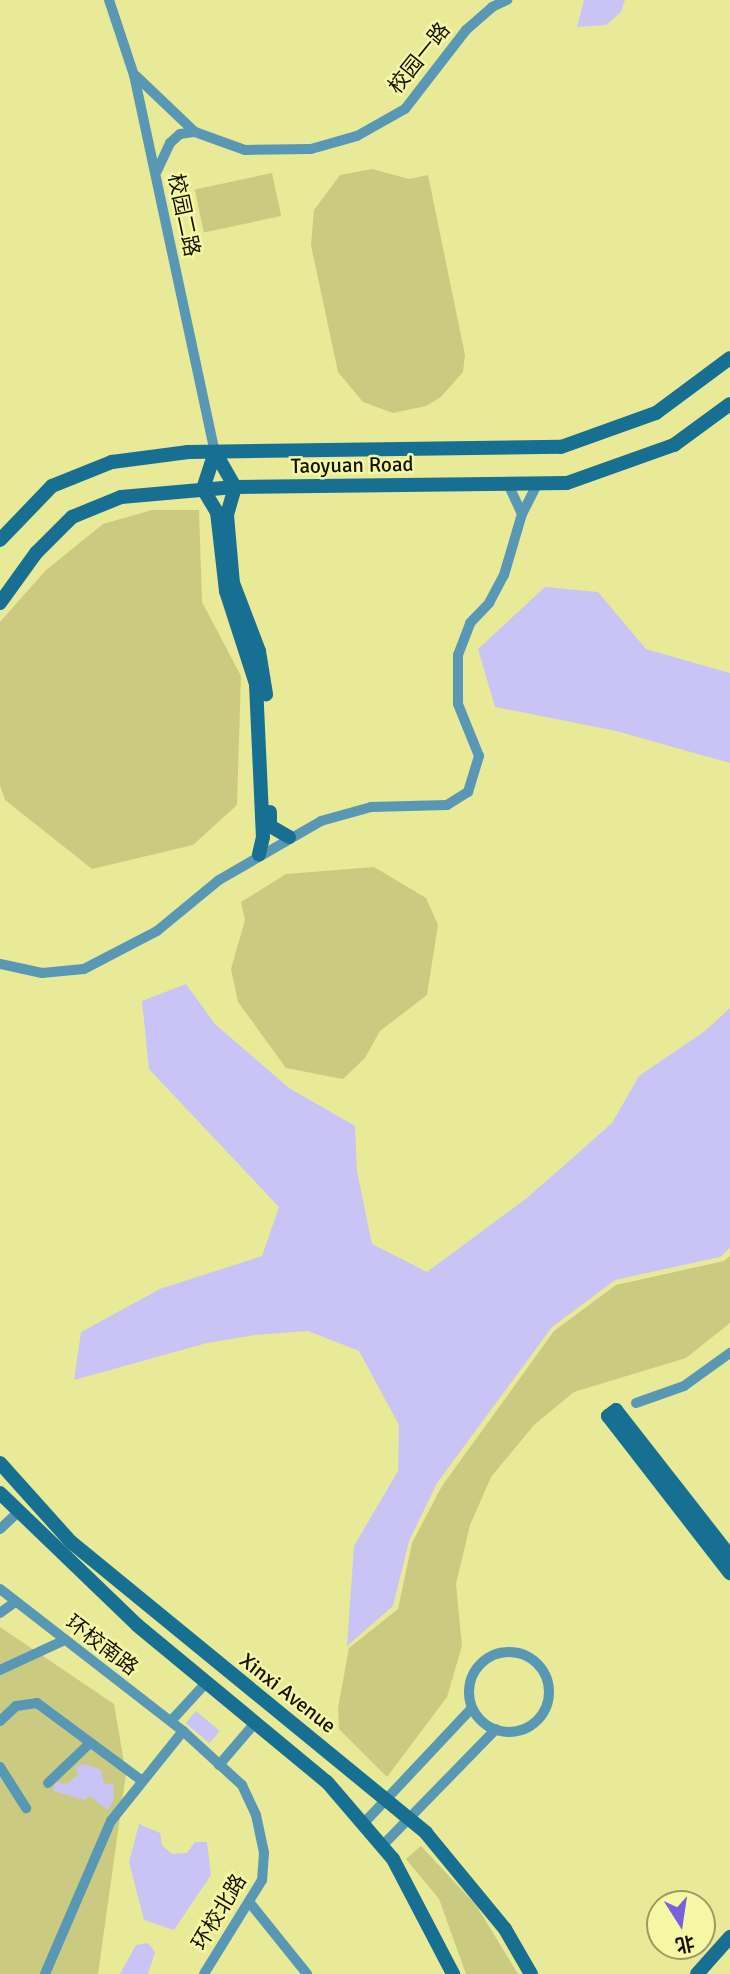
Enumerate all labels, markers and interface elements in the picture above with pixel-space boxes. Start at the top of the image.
street label: 校园一路 [383,17,455,99]
street label: 校园二路 [163,171,205,259]
street label: Taoyuan Road [290,451,414,479]
street label: 环校南路 [61,1610,143,1680]
street label: Xinxi Avenue [235,1648,341,1738]
street label: 环校北路 [187,1870,251,1954]
north arrow [646,1890,716,1960]
text: 北 [673,1930,697,1957]

